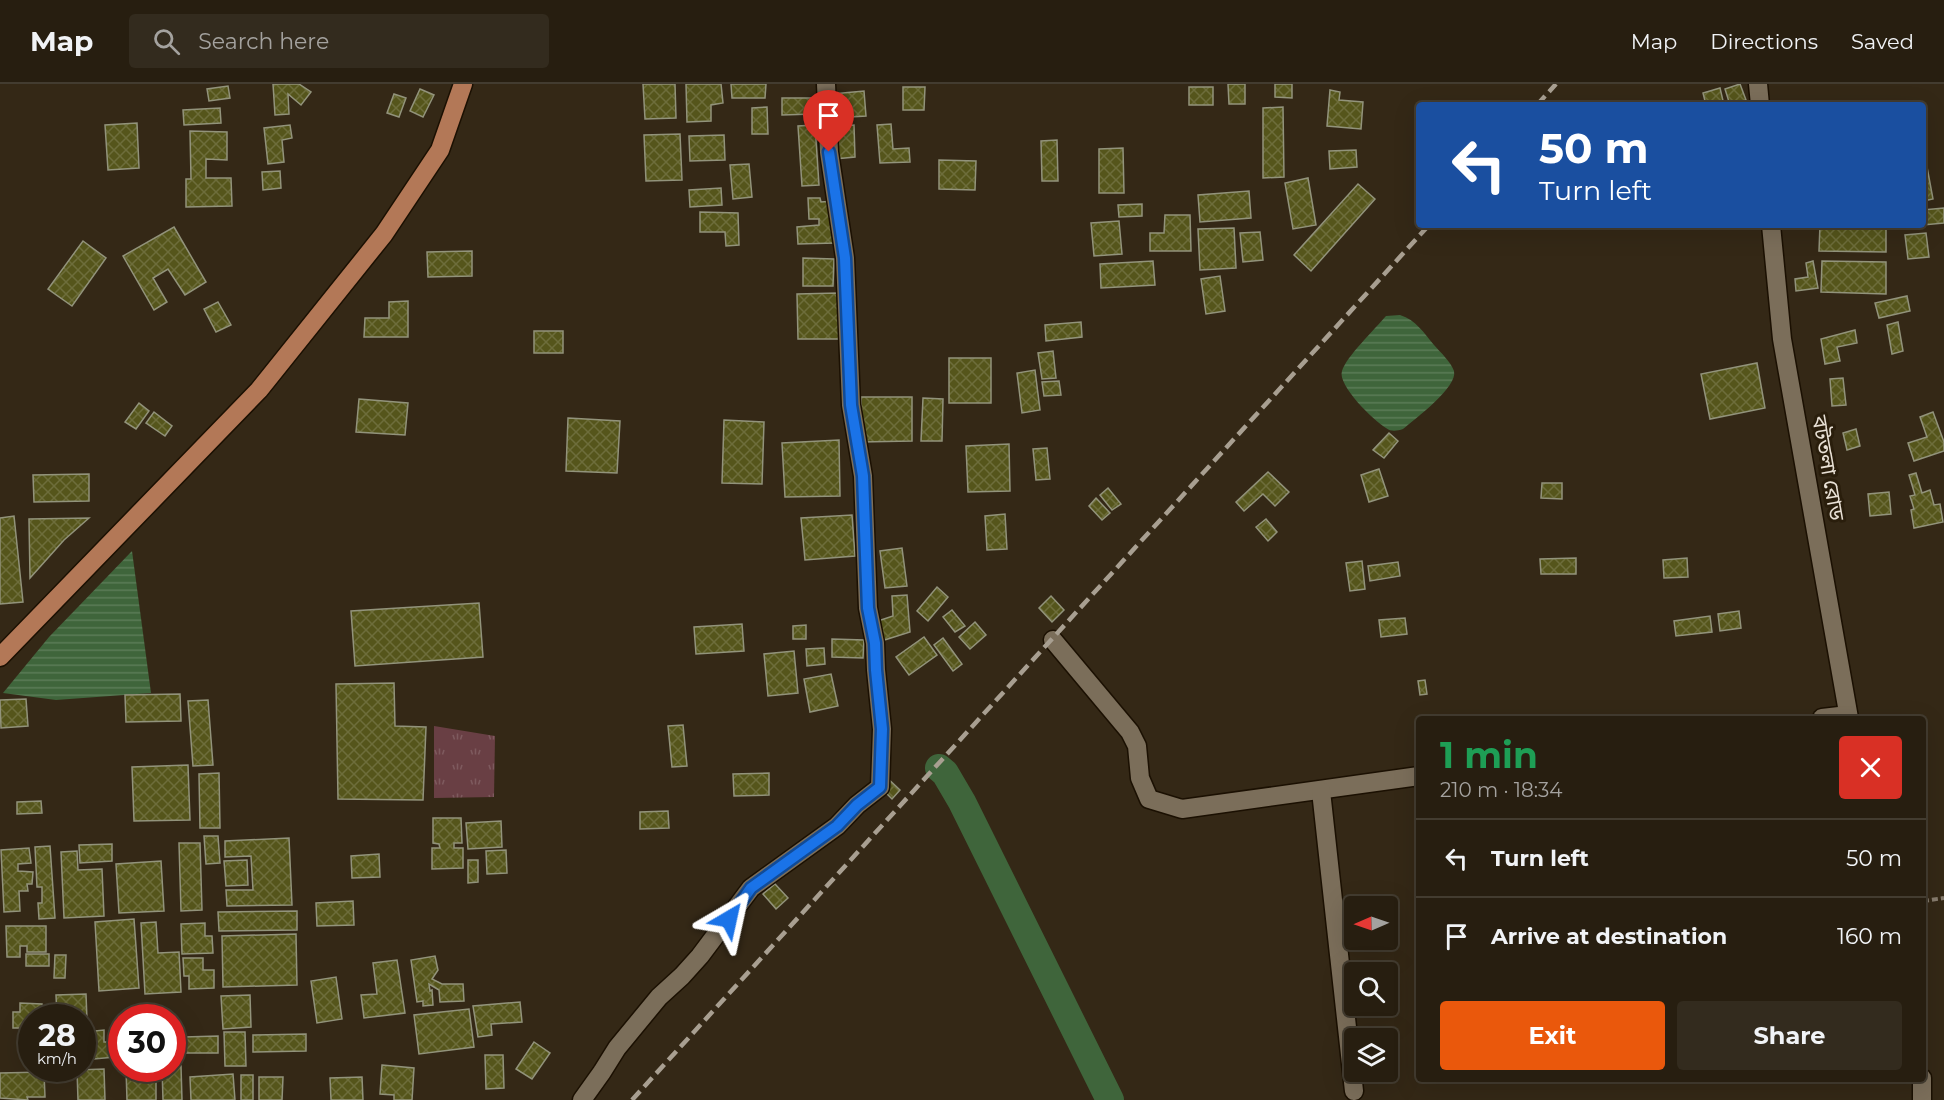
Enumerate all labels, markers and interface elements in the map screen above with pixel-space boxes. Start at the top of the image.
search box [129,14,549,68]
text: Map [30,24,93,58]
icon: search [150,25,183,58]
text: Search here [198,28,329,55]
text: Map [1631,29,1677,54]
text: Directions [1710,29,1818,54]
text: Saved [1851,29,1914,54]
pin [803,90,854,152]
icon: arrive [812,99,845,132]
text: 50 m [1539,122,1648,174]
icon: left [1440,126,1518,204]
text: Turn left [1539,174,1652,207]
street label: বটতলা রোড [1807,413,1850,523]
text: 1 min [1440,733,1538,777]
button: close [1839,736,1902,799]
text: 210 m · 18:34 [1440,778,1563,802]
icon: left [1440,842,1473,875]
text: Turn left [1491,845,1589,872]
text: 50 m [1846,845,1902,872]
position arrow [697,887,761,951]
north arrow [1344,896,1398,950]
map controls [1344,896,1398,1082]
icon: arrive [1440,920,1473,953]
text: Arrive at destination [1491,923,1727,950]
text: 160 m [1837,923,1902,950]
button: search [1344,962,1398,1016]
button: Exit [1440,1001,1665,1070]
button: Share [1677,1001,1902,1070]
speed limit sign: 30 [108,1004,186,1082]
text: 28 [38,1017,76,1054]
button: layers [1344,1028,1398,1082]
text: km/h [37,1049,77,1068]

